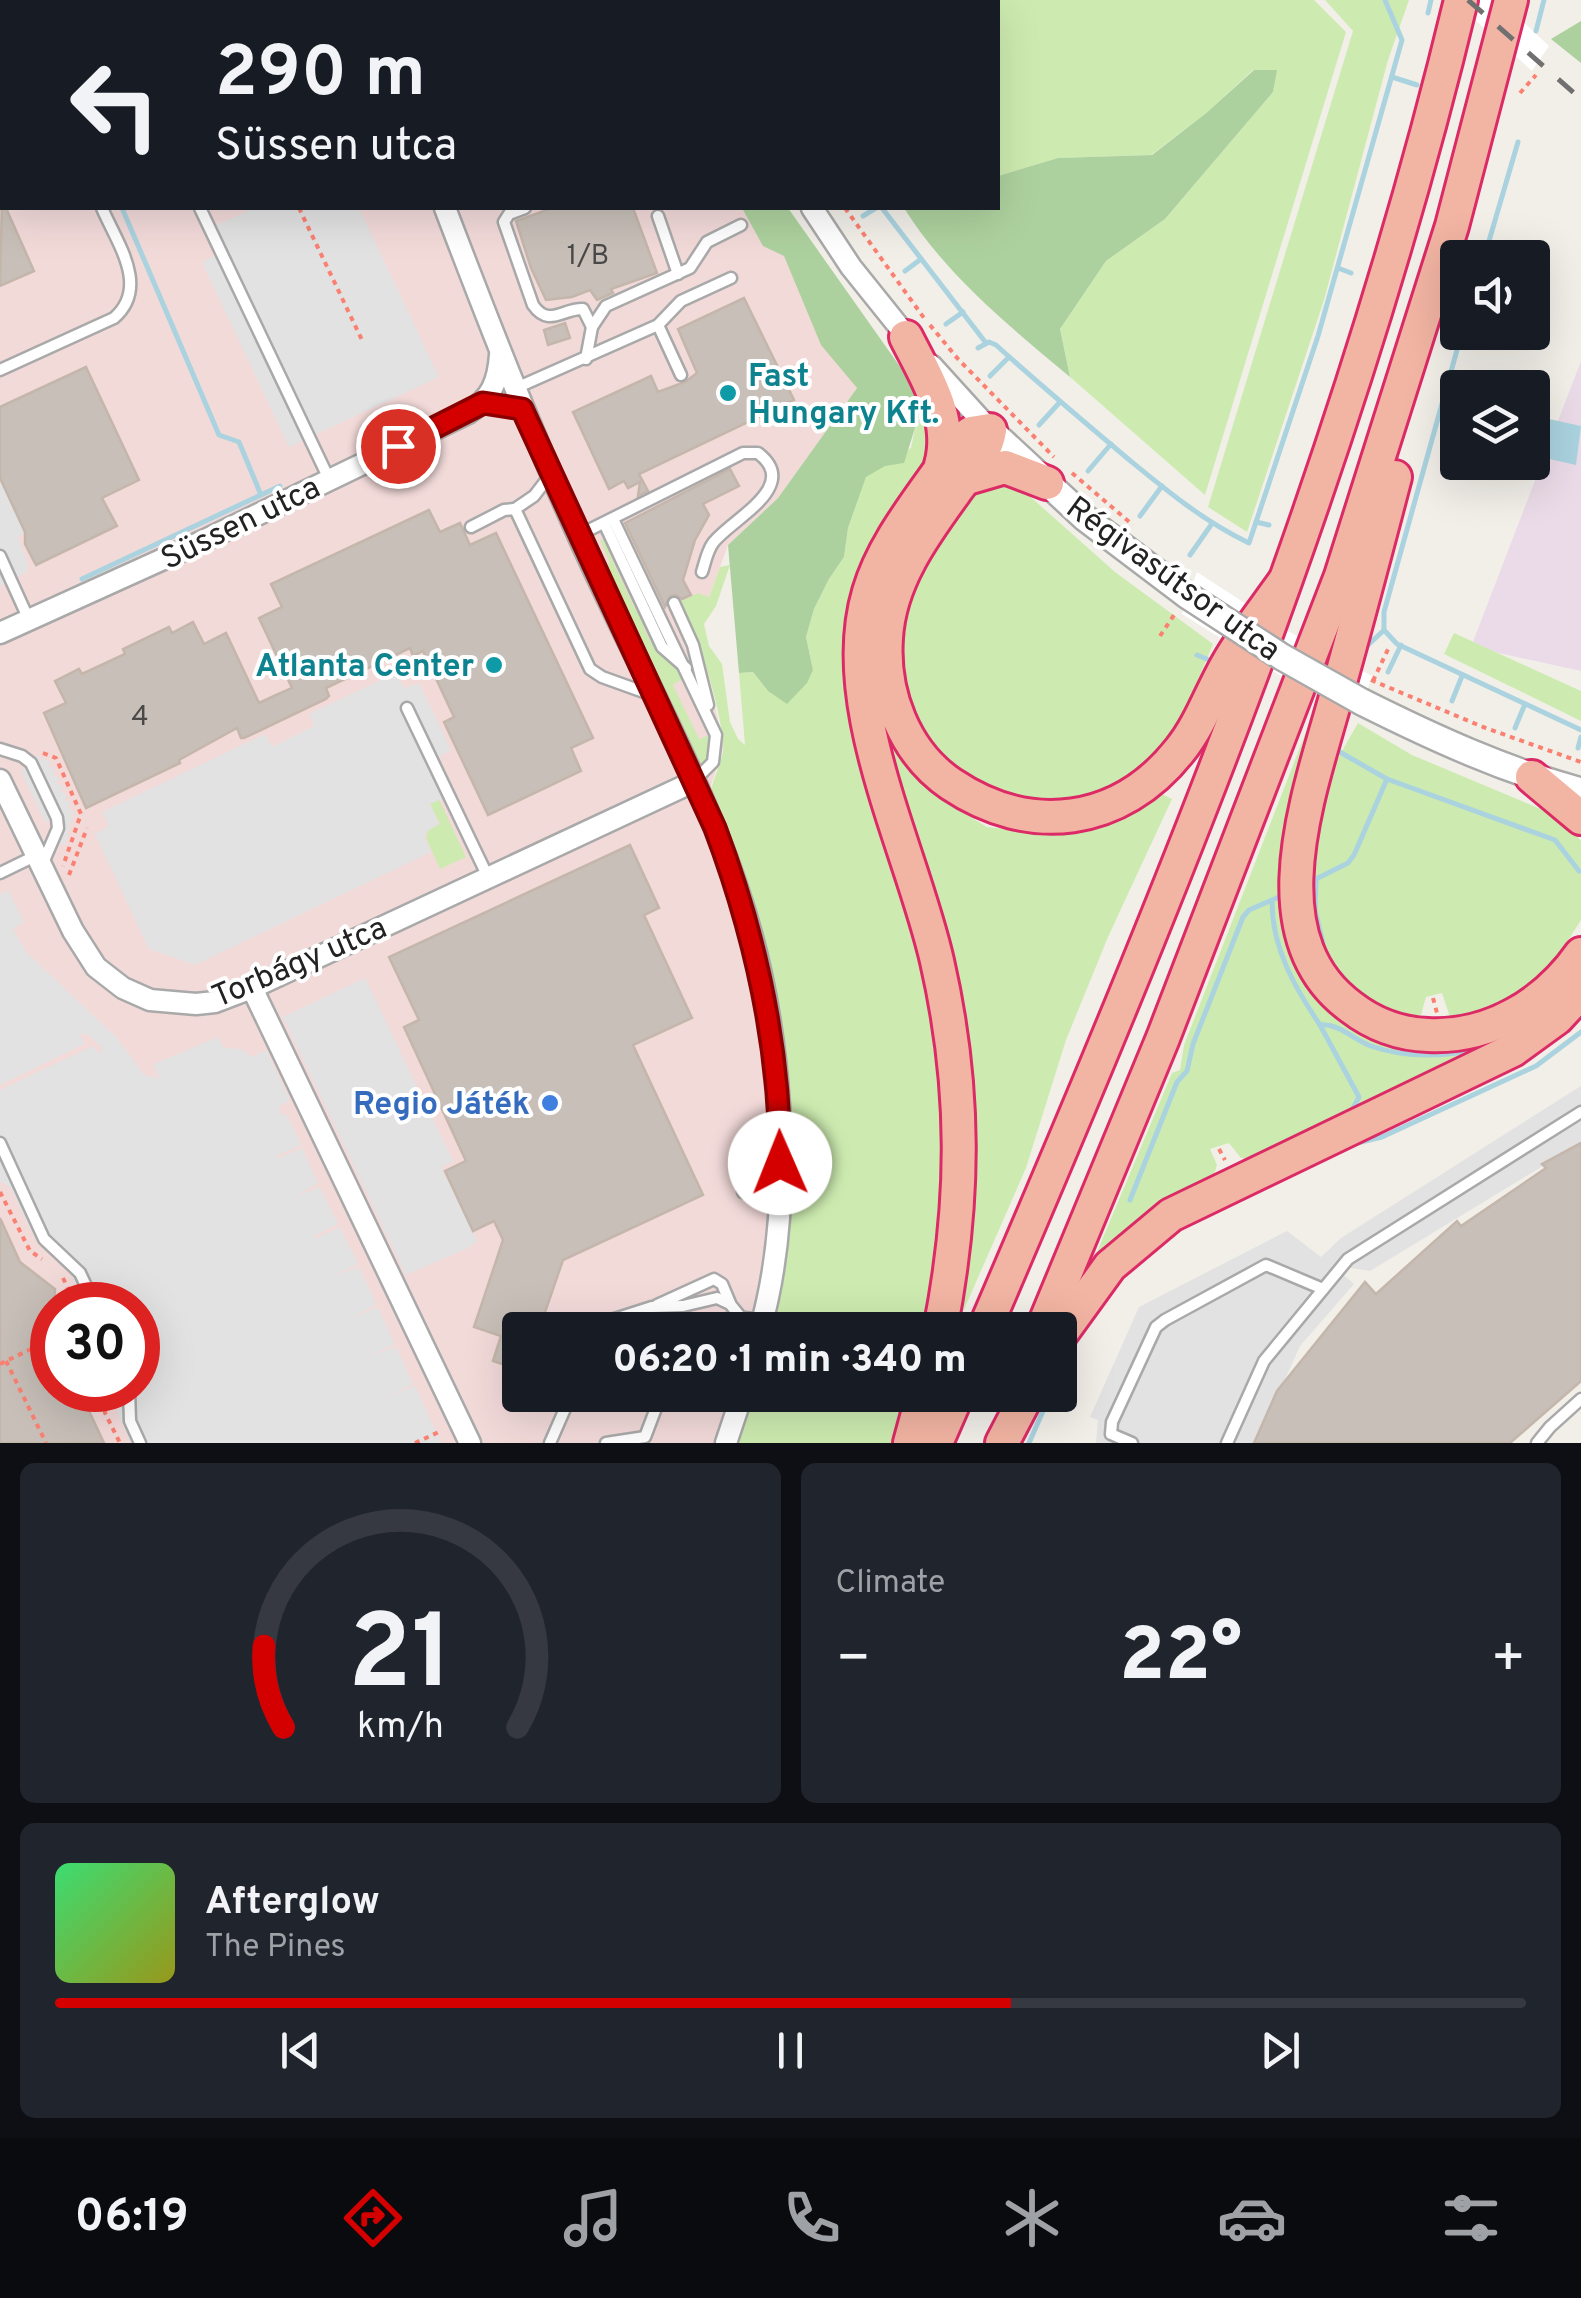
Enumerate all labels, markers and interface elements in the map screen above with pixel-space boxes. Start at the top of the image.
text: 290 m [215,32,426,121]
icon: left [50,40,180,170]
text: Süssen utca [215,119,457,176]
house number: 1/B [567,239,609,275]
map controls [1440,240,1550,480]
button: sound [1440,240,1550,350]
place label: Fast Hungary Kft. [748,358,939,435]
button: layers [1440,370,1550,480]
marker: Fast Hungary Kft. [717,382,739,404]
pin [356,404,441,489]
icon: arrive [371,419,426,474]
street label: Süssen utca [155,469,327,580]
street label: Régivasútsor utca [1057,489,1287,672]
place label: Atlanta Center [255,648,474,688]
marker: Atlanta Center [483,654,505,676]
house number: 4 [131,700,149,736]
street label: Torbágy utca [207,909,393,1018]
place label: Regio Játék [353,1086,530,1126]
marker: Regio Játék [539,1092,561,1114]
position arrow [728,1111,832,1215]
speed limit sign: 30 [30,1282,160,1412]
text: 06:20 · 1 min · 340 m [612,1337,967,1386]
text: Climate [836,1564,945,1604]
text: 21 [348,1593,453,1725]
text: 22° [1119,1612,1242,1707]
text: − [836,1626,871,1696]
text: + [1491,1626,1526,1696]
text: km/h [357,1705,444,1751]
text: Afterglow [205,1879,380,1928]
text: The Pines [205,1928,346,1968]
icon: previous [273,2023,328,2078]
icon: pause [763,2023,818,2078]
icon: next [1253,2023,1308,2078]
icon: directions [338,2183,408,2253]
icon: music [558,2183,628,2253]
icon: phone [777,2183,847,2253]
icon: climate [997,2183,1067,2253]
icon: car [1217,2183,1287,2253]
icon: filters [1436,2183,1506,2253]
text: 06:19 [75,2190,189,2247]

